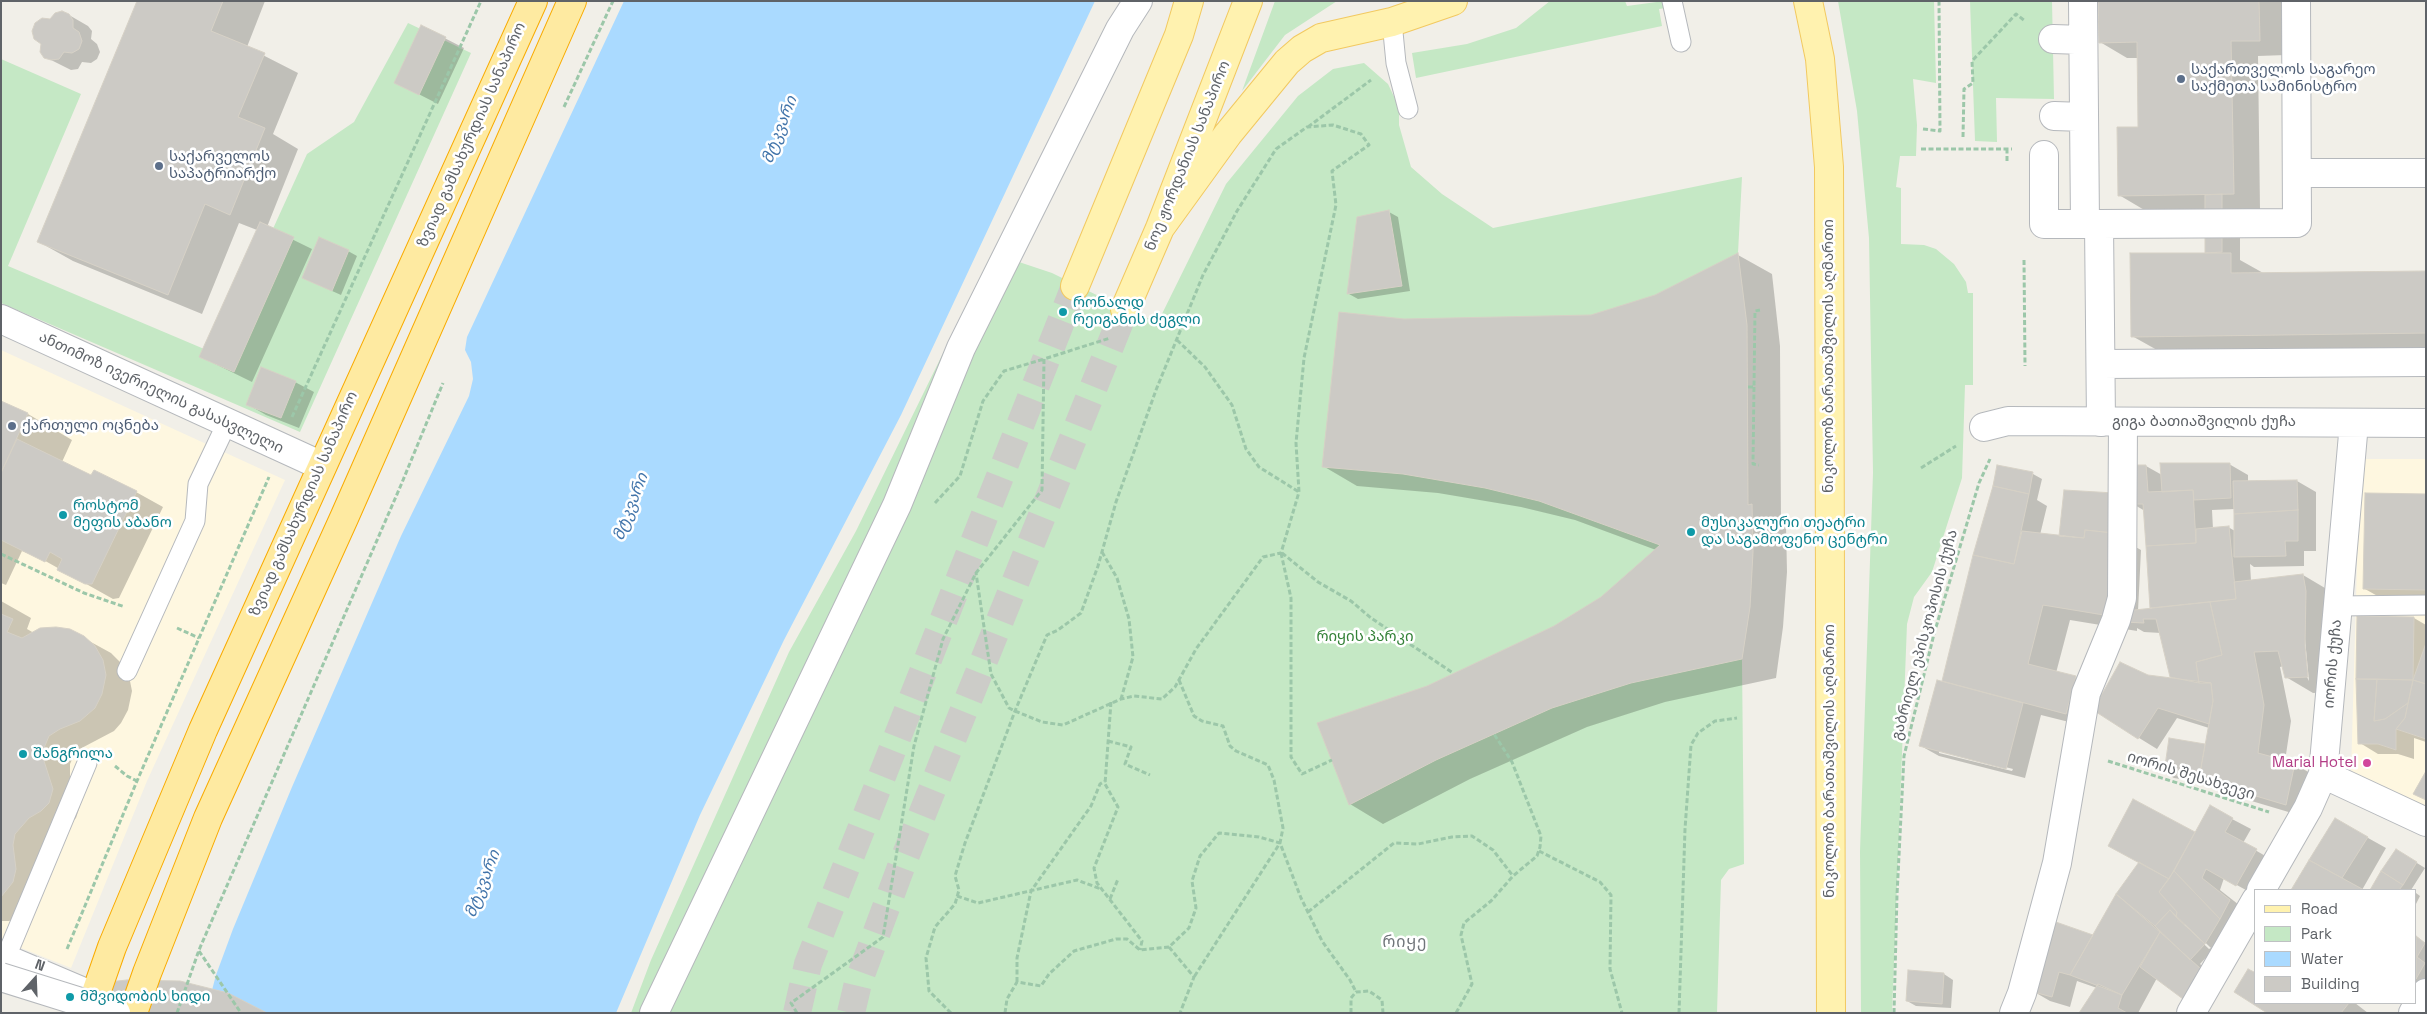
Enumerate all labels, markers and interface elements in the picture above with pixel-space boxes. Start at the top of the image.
street label: ზვიად გამსახურდიას სანაპირო [414,20,530,250]
street label: ნოე ჟორდანიას სანაპირო [1142,58,1234,254]
place label: საქართველოს საგარეო საქმეთა სამინისტრო [2191,61,2376,96]
marker: საქართველოს საგარეო საქმეთა სამინისტრო [2175,73,2187,85]
water label: მტკვარი [758,94,802,166]
place label: საქარველოს საპატრიარქო [169,148,276,183]
marker: საქარველოს საპატრიარქო [153,160,165,172]
street label: ნიკოლოზ ბარათაშვილის აღმართი [1820,219,1838,493]
place label: რონალდ რეიგანის ძეგლი [1073,294,1201,329]
marker: რონალდ რეიგანის ძეგლი [1057,306,1069,318]
street label: ანთიმოზ ივერიელის გასასვლელი [36,328,286,458]
street label: ზვიად გამსახურდიას სანაპირო [246,389,362,619]
street label: გიგა ბათიაშვილის ქუჩა [2112,413,2296,431]
place label: ქართული ოცნება [22,417,159,435]
marker: ქართული ოცნება [6,420,18,432]
water label: მტკვარი [609,471,653,543]
place label: როსტომ მეფის აბანო [73,497,172,532]
marker: როსტომ მეფის აბანო [57,509,69,521]
place label: მუსიკალური თეატრი და საგამოფენო ცენტრი [1701,514,1888,549]
marker: მუსიკალური თეატრი და საგამოფენო ცენტრი [1685,526,1697,538]
street label: გაბრიელ ეპისკოპოსის ქუჩა [1888,528,1962,742]
street label: იორის ქუჩა [2320,619,2346,709]
street label: ნიკოლოზ ბარათაშვილის აღმართი [1821,624,1839,898]
park label: რიყის პარკი [1316,628,1414,646]
place label: შანგრილა [33,745,113,763]
marker: შანგრილა [17,748,29,760]
street label: იორის შესახვევი [2125,748,2257,804]
place label: Marial Hotel [2272,754,2357,772]
marker: Marial Hotel [2361,757,2373,769]
water label: მტკვარი [461,848,505,920]
legend [2254,889,2417,1004]
text: Road [2301,899,2338,918]
text: Park [2301,924,2332,943]
district label: რიყე [1382,933,1428,953]
text: Water [2301,949,2343,968]
north arrow [10,954,60,1004]
text: N [33,955,48,975]
text: Building [2301,974,2360,993]
place label: მშვიდობის ხიდი [80,988,210,1006]
marker: მშვიდობის ხიდი [64,991,76,1003]

